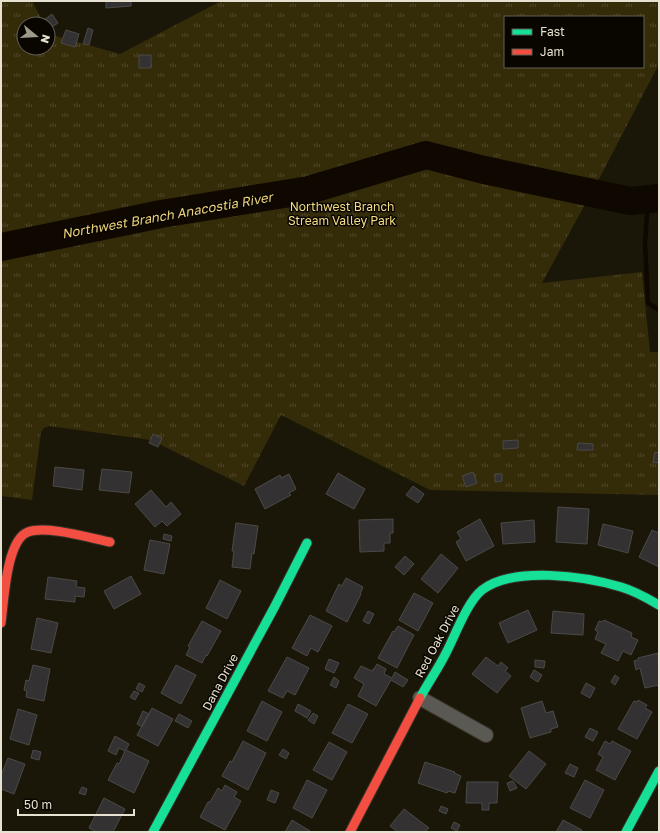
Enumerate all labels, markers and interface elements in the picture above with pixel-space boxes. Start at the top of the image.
north arrow [16,16,56,56]
legend [504,16,644,68]
text: Fast [540,24,565,39]
text: N [39,33,53,45]
text: Jam [540,44,564,59]
water label: Northwest Branch Anacostia River [60,188,276,241]
park label: Northwest Branch Stream Valley Park [288,199,396,228]
street label: Red Oak Drive [411,602,463,680]
street label: Dana Drive [199,651,241,713]
scale bar [18,791,134,817]
text: 50 m [24,797,52,812]

